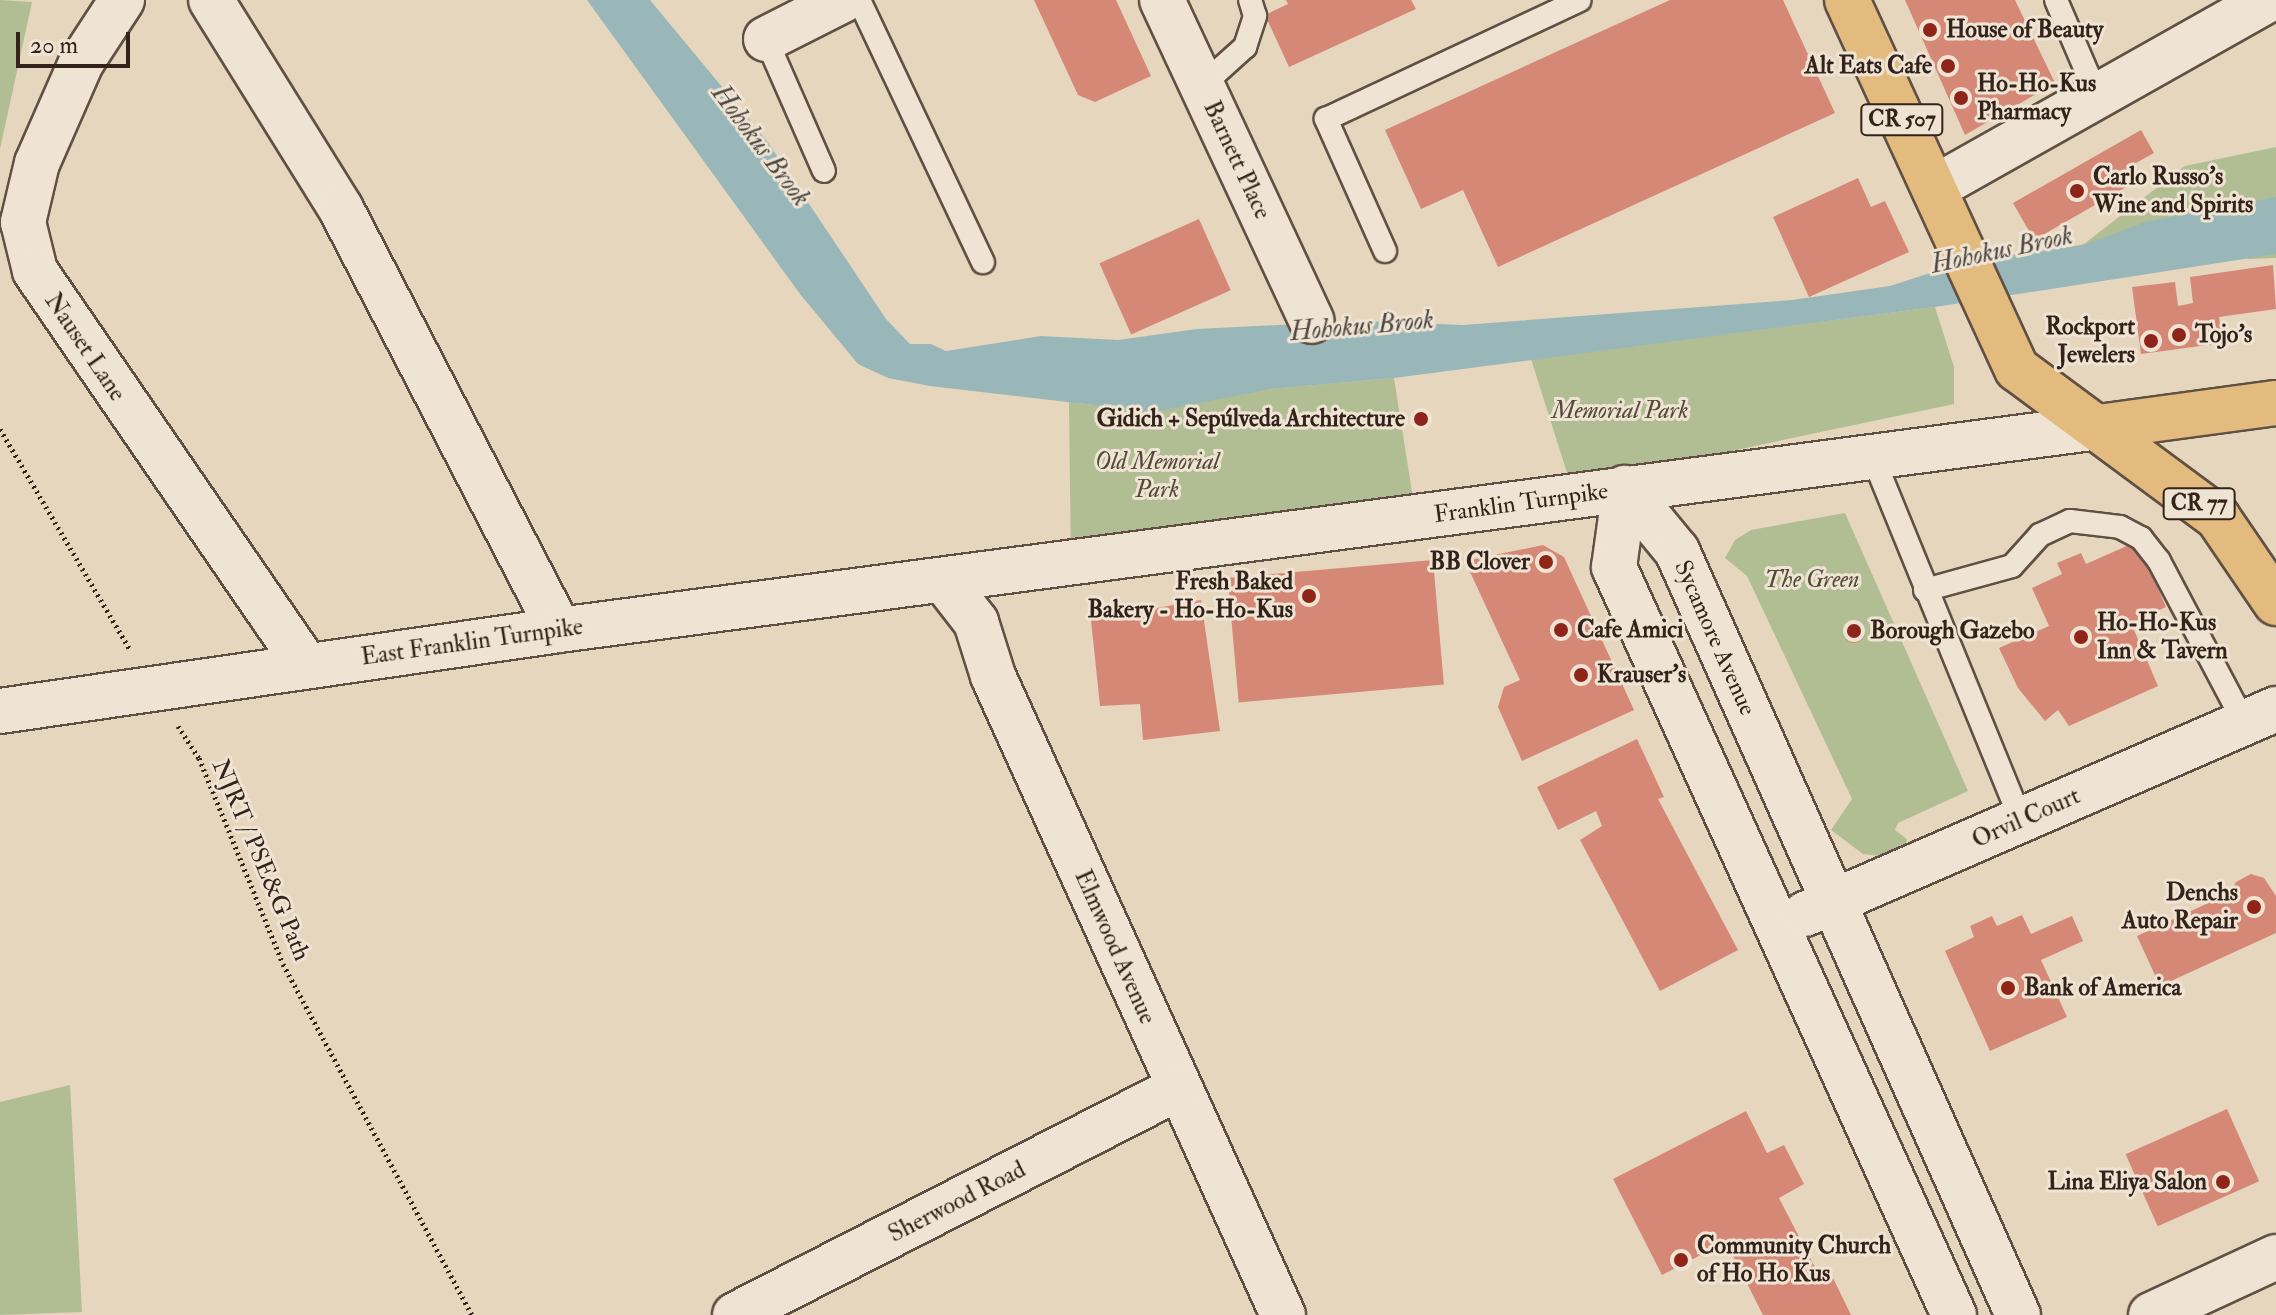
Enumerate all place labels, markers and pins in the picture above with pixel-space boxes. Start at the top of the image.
place label: House of Beauty [1946,16,2103,44]
marker: House of Beauty [1921,21,1939,39]
place label: Alt Eats Cafe [1805,52,1932,80]
marker: Alt Eats Cafe [1939,57,1957,75]
place label: Ho-Ho-Kus Pharmacy [1977,70,2096,126]
marker: Ho-Ho-Kus Pharmacy [1952,89,1970,107]
place label: Carlo Russo's Wine and Spirits [2093,163,2253,219]
marker: Carlo Russo's Wine and Spirits [2068,182,2086,200]
place label: Rockport Jewelers [2045,313,2135,369]
place label: Tojo's [2195,321,2252,349]
marker: Tojo's [2170,326,2188,344]
marker: Rockport Jewelers [2142,332,2160,350]
place label: Gidich + Sepúlveda Architecture [1096,405,1405,433]
marker: Gidich + Sepúlveda Architecture [1412,410,1430,428]
place label: BB Clover [1430,548,1530,576]
marker: BB Clover [1537,553,1555,571]
place label: Fresh Baked Bakery - Ho-Ho-Kus [1087,568,1293,624]
marker: Fresh Baked Bakery - Ho-Ho-Kus [1300,587,1318,605]
place label: Ho-Ho-Kus Inn & Tavern [2097,609,2228,665]
place label: Cafe Amici [1577,616,1683,644]
place label: Borough Gazebo [1870,617,2035,645]
marker: Cafe Amici [1552,621,1570,639]
marker: Borough Gazebo [1845,622,1863,640]
marker: Ho-Ho-Kus Inn & Tavern [2072,628,2090,646]
place label: Krauser's [1597,661,1686,689]
marker: Krauser's [1572,666,1590,684]
place label: Denchs Auto Repair [2122,879,2238,935]
marker: Denchs Auto Repair [2245,898,2263,916]
place label: Bank of America [2024,974,2181,1002]
marker: Bank of America [1999,979,2017,997]
place label: Lina Eliya Salon [2048,1168,2207,1196]
marker: Lina Eliya Salon [2214,1173,2232,1191]
place label: Community Church of Ho Ho Kus [1697,1232,1891,1288]
marker: Community Church of Ho Ho Kus [1672,1251,1690,1269]

